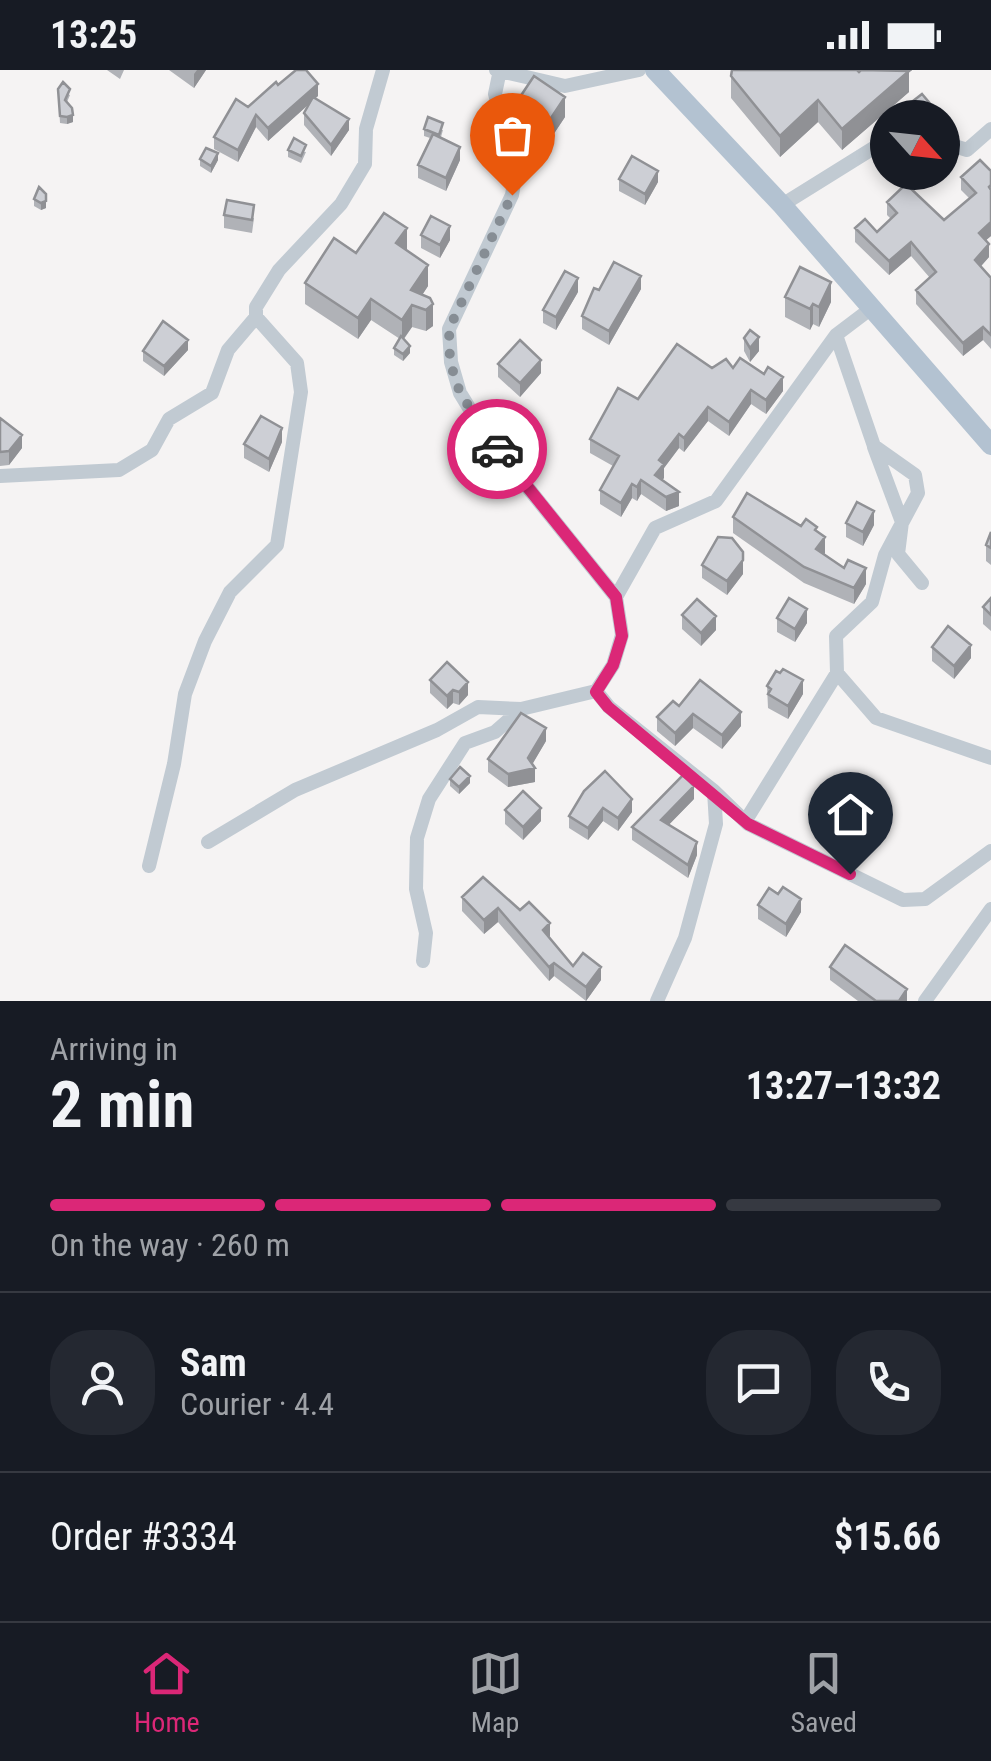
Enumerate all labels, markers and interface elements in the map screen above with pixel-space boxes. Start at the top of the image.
text: 13:25 [50,13,137,57]
pin [470,93,555,196]
north arrow [870,100,960,190]
map controls [870,100,960,190]
icon: bag [485,108,540,163]
courier [447,399,547,499]
icon: car [470,422,525,477]
pin [808,772,893,875]
icon: home [823,787,878,842]
text: Arriving in [50,1030,178,1068]
text: 13:27–13:32 [746,1064,941,1108]
text: 2 min [50,1067,194,1143]
text: On the way · 260 m [50,1226,290,1264]
button: person [50,1330,155,1435]
button: chat [706,1330,811,1435]
button: phone [836,1330,941,1435]
text: Sam [180,1341,247,1385]
text: Courier · 4.4 [180,1385,334,1423]
text: Order #3334 [50,1515,237,1559]
text: $15.66 [834,1515,941,1559]
tab: Home [134,1646,200,1739]
tab: Map [468,1646,523,1739]
tab: Saved [790,1646,857,1739]

